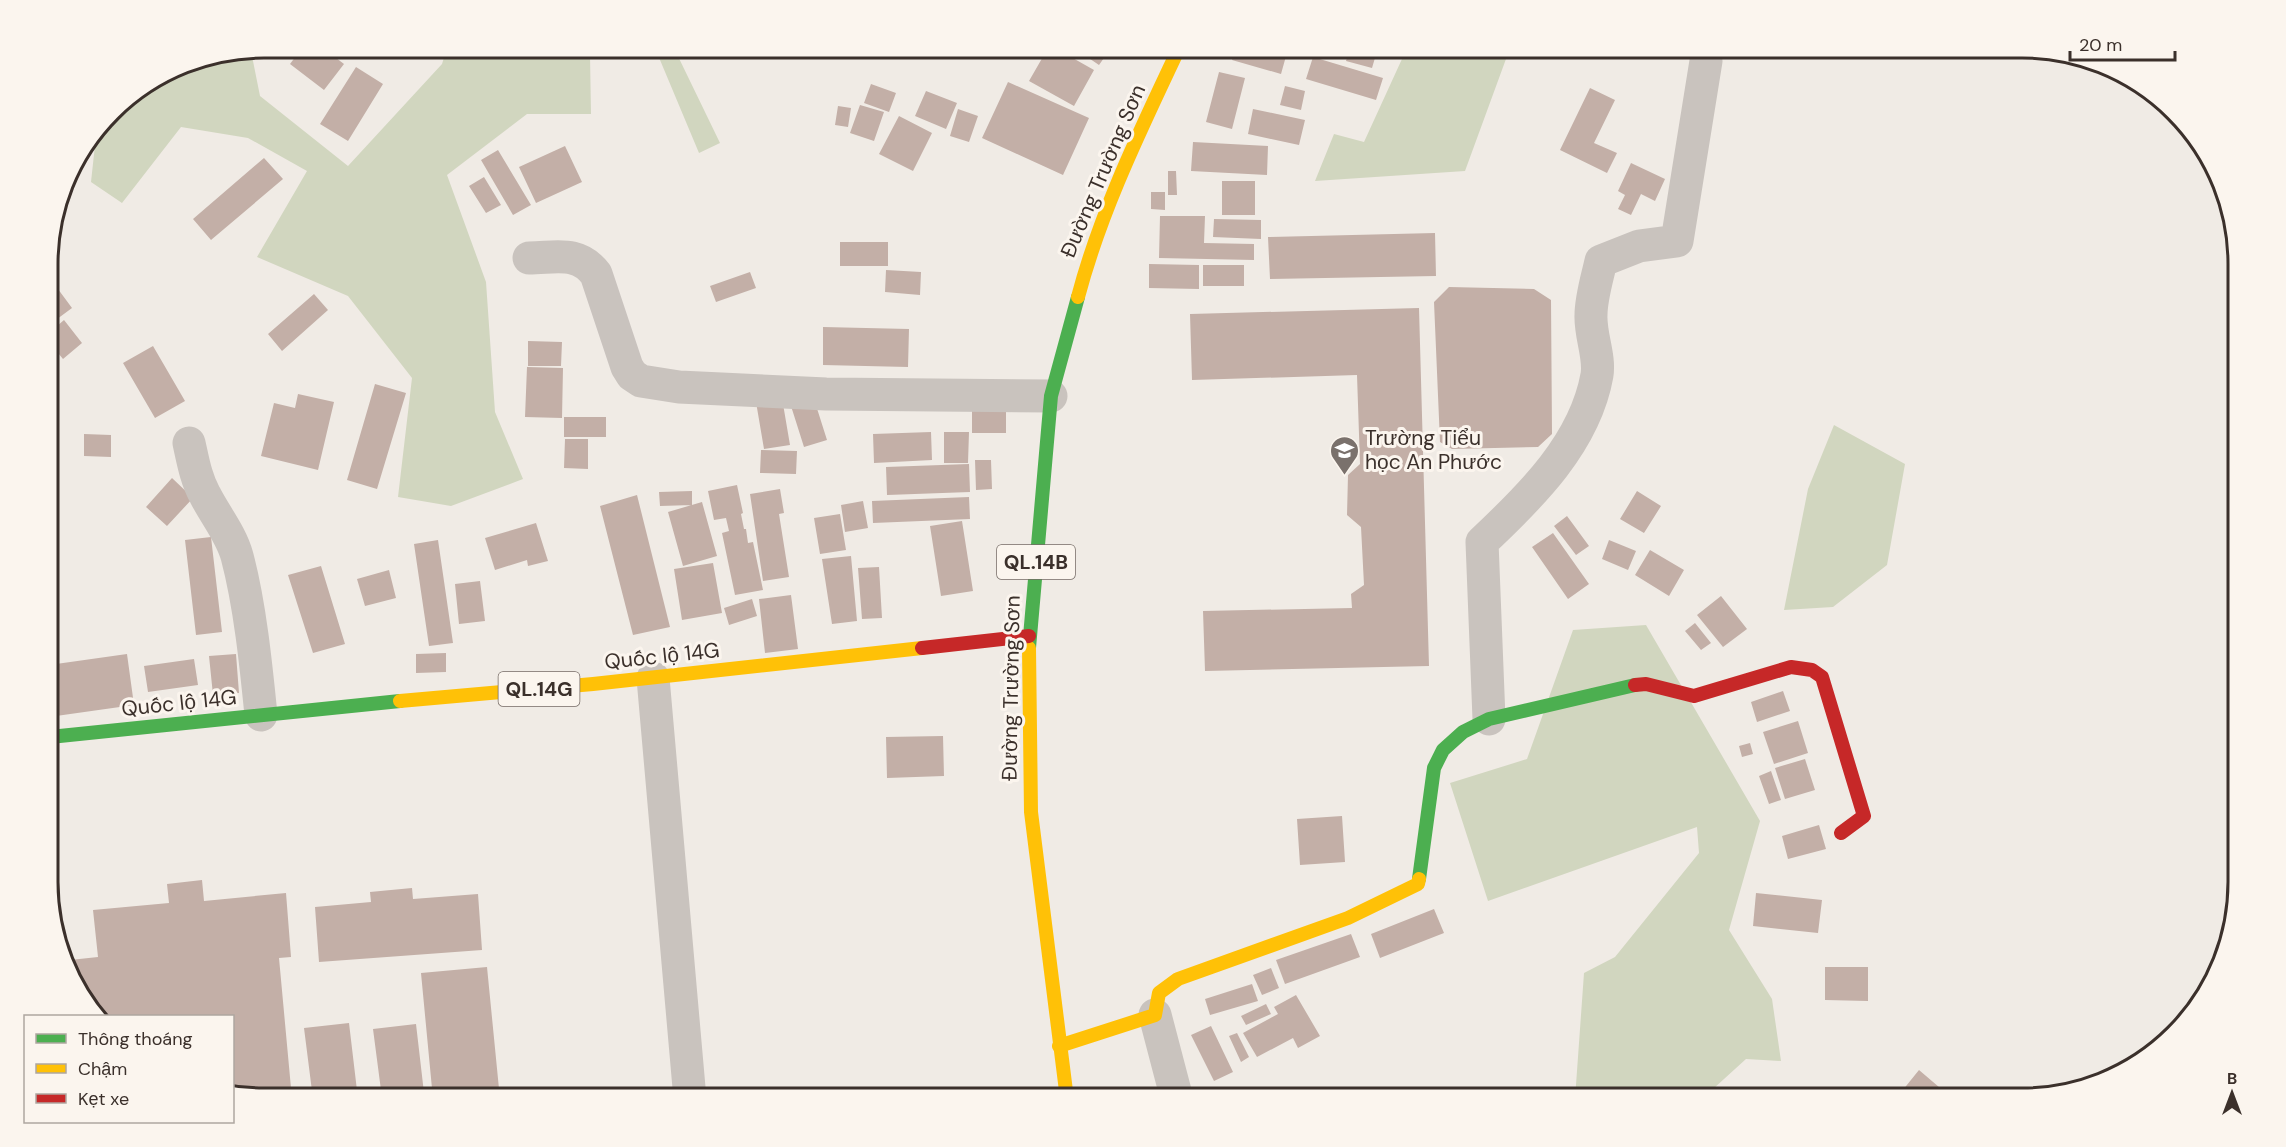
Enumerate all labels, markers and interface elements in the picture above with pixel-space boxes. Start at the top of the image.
scale bar [2070,24,2175,62]
text: 20 m [2079,33,2122,57]
street label: Đường Trường Sơn [1054,80,1152,262]
place label: Trường Tiểu học An Phước [1365,424,1502,476]
school or university icon: Trường Tiểu học An Phước [1328,434,1360,476]
road number: QL.14B [997,545,1075,579]
street label: Đường Trường Sơn [995,595,1027,781]
street label: Quốc lộ 14G [603,636,721,676]
road number: QL.14G [498,672,580,706]
street label: Quốc lộ 14G [120,683,238,723]
legend [24,1015,234,1123]
text: Thông thoáng [78,1027,193,1051]
text: Chậm [78,1057,127,1081]
north arrow [2202,1063,2262,1123]
text: B [2227,1068,2237,1089]
text: Kẹt xe [78,1087,129,1111]

